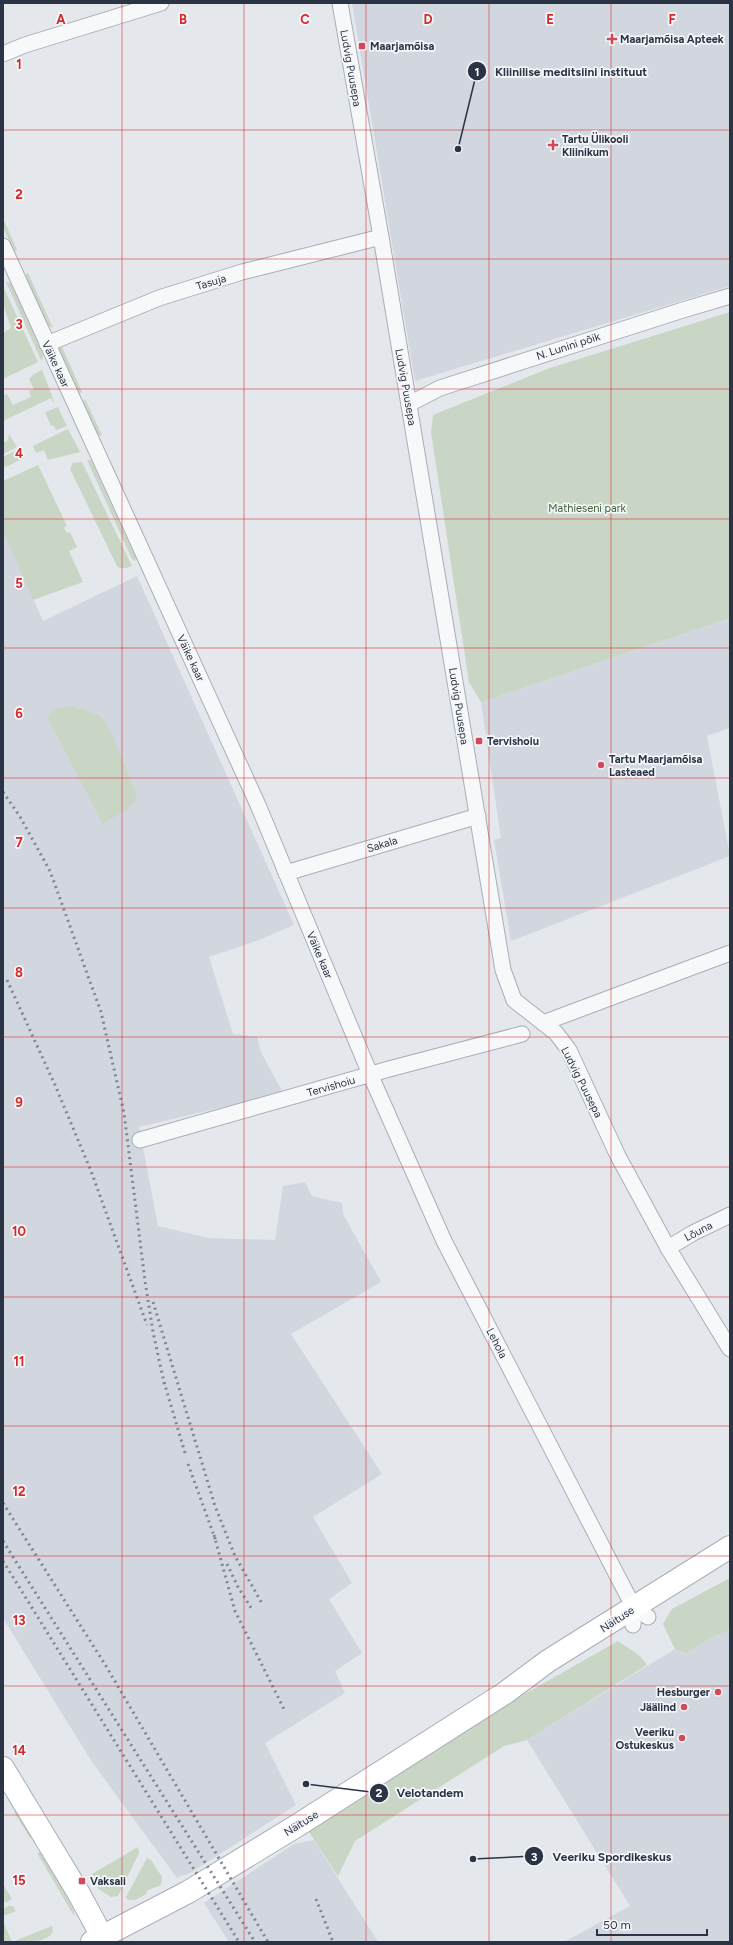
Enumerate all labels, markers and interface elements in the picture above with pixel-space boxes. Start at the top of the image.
text: A [56,12,66,27]
text: B [179,12,187,27]
text: C [300,12,310,27]
text: D [423,12,433,27]
text: E [546,12,554,27]
text: F [668,12,676,27]
street label: Ludvig Puusepa [337,29,364,107]
place label: Maarjamõisa Apteek [620,33,724,46]
marker: Maarjamõisa Apteek [607,34,617,44]
place label: Maarjamõisa [370,40,434,53]
marker: Maarjamõisa [357,41,367,51]
text: 1 [16,57,22,72]
callout: Kliinilise meditsiini instituut [467,59,655,83]
text: 1 [474,65,480,79]
text: Kliinilise meditsiini instituut [495,65,647,79]
place label: Tartu Ülikooli Kliinikum [562,132,628,159]
marker: Tartu Ülikooli Kliinikum [547,139,559,151]
text: 2 [15,187,23,202]
street label: Tasuja [194,272,228,293]
text: 3 [15,317,23,332]
street label: N. Lunini põik [535,330,602,363]
street label: Väike kaar [39,339,72,390]
street label: Ludvig Puusepa [392,348,419,426]
text: 4 [15,446,23,461]
park label: Mathieseni park [548,502,626,515]
text: 5 [15,576,23,591]
street label: Väike kaar [174,633,207,684]
street label: Ludvig Puusepa [446,667,471,745]
text: 6 [15,706,23,721]
place label: Tervishoiu [487,735,539,748]
marker: Tervishoiu [474,736,484,746]
place label: Tartu Maarjamõisa Lasteaed [609,753,702,779]
marker: Tartu Maarjamõisa Lasteaed [596,760,606,770]
street label: Sakala [365,834,399,855]
text: 7 [15,835,23,850]
street label: Väike kaar [304,930,335,981]
text: 8 [15,965,23,980]
street label: Ludvig Puusepa [558,1045,605,1120]
street label: Tervishoiu [305,1073,357,1100]
text: 9 [15,1095,23,1110]
street label: Lõuna [682,1219,715,1244]
text: 10 [12,1224,26,1239]
street label: Lehola [483,1326,510,1361]
text: 11 [14,1354,24,1369]
text: 12 [12,1484,26,1499]
street label: Näituse [598,1604,637,1635]
text: 13 [13,1613,25,1628]
place label: Hesburger [657,1686,711,1699]
marker: Hesburger [713,1687,723,1697]
place label: Jäälind [640,1701,676,1714]
marker: Jäälind [679,1702,689,1712]
place label: Veeriku Ostukeskus [615,1726,674,1752]
marker: Veeriku Ostukeskus [677,1733,687,1743]
text: 14 [12,1743,26,1758]
callout: Velotandem [369,1781,472,1805]
text: 2 [376,1786,383,1800]
text: Velotandem [397,1786,463,1800]
street label: Näituse [282,1808,321,1839]
callout: Veeriku Spordikeskus [524,1844,679,1868]
text: 3 [531,1850,538,1864]
text: Veeriku Spordikeskus [553,1850,672,1864]
text: 15 [12,1873,26,1888]
place label: Vaksali [90,1875,126,1888]
marker: Vaksali [77,1876,87,1886]
scale bar [597,1911,707,1937]
text: 50 m [603,1918,631,1932]

